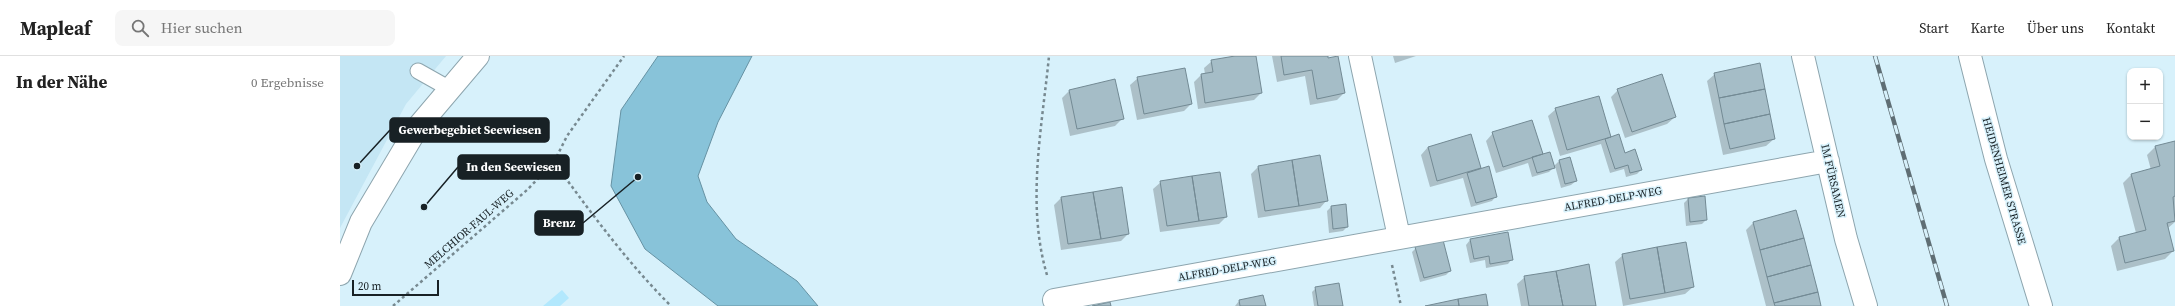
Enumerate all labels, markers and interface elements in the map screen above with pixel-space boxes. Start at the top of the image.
search box [115,10,395,46]
text: Mapleaf [20,15,91,41]
icon: search [129,17,151,39]
text: Hier suchen [161,17,243,38]
text: Start [1919,18,1949,38]
text: Karte [1971,18,2005,38]
text: Über uns [2027,18,2084,38]
text: Kontakt [2106,18,2155,38]
map controls [2127,68,2163,140]
button: + [2127,68,2163,104]
text: In der Nähe [16,70,107,94]
text: 0 Ergebnisse [251,74,324,91]
button: − [2127,104,2163,140]
street label: HEIDENHEIMER STRASSE [1979,116,2029,247]
callout: Gewerbegebiet Seewiesen [390,118,549,142]
text: Gewerbegebiet Seewiesen [399,122,542,138]
street label: IM FÜRSAMEN [1817,142,1850,219]
callout: In den Seewiesen [458,155,569,179]
text: In den Seewiesen [466,159,562,175]
street label: ALFRED-DELP-WEG [1563,183,1664,215]
street label: MELCHIOR-FAUL-WEG [421,186,517,272]
callout: Brenz [535,211,583,235]
text: Brenz [543,215,576,231]
street label: ALFRED-DELP-WEG [1177,253,1278,285]
scale bar [352,278,439,297]
text: 20 m [358,279,381,294]

